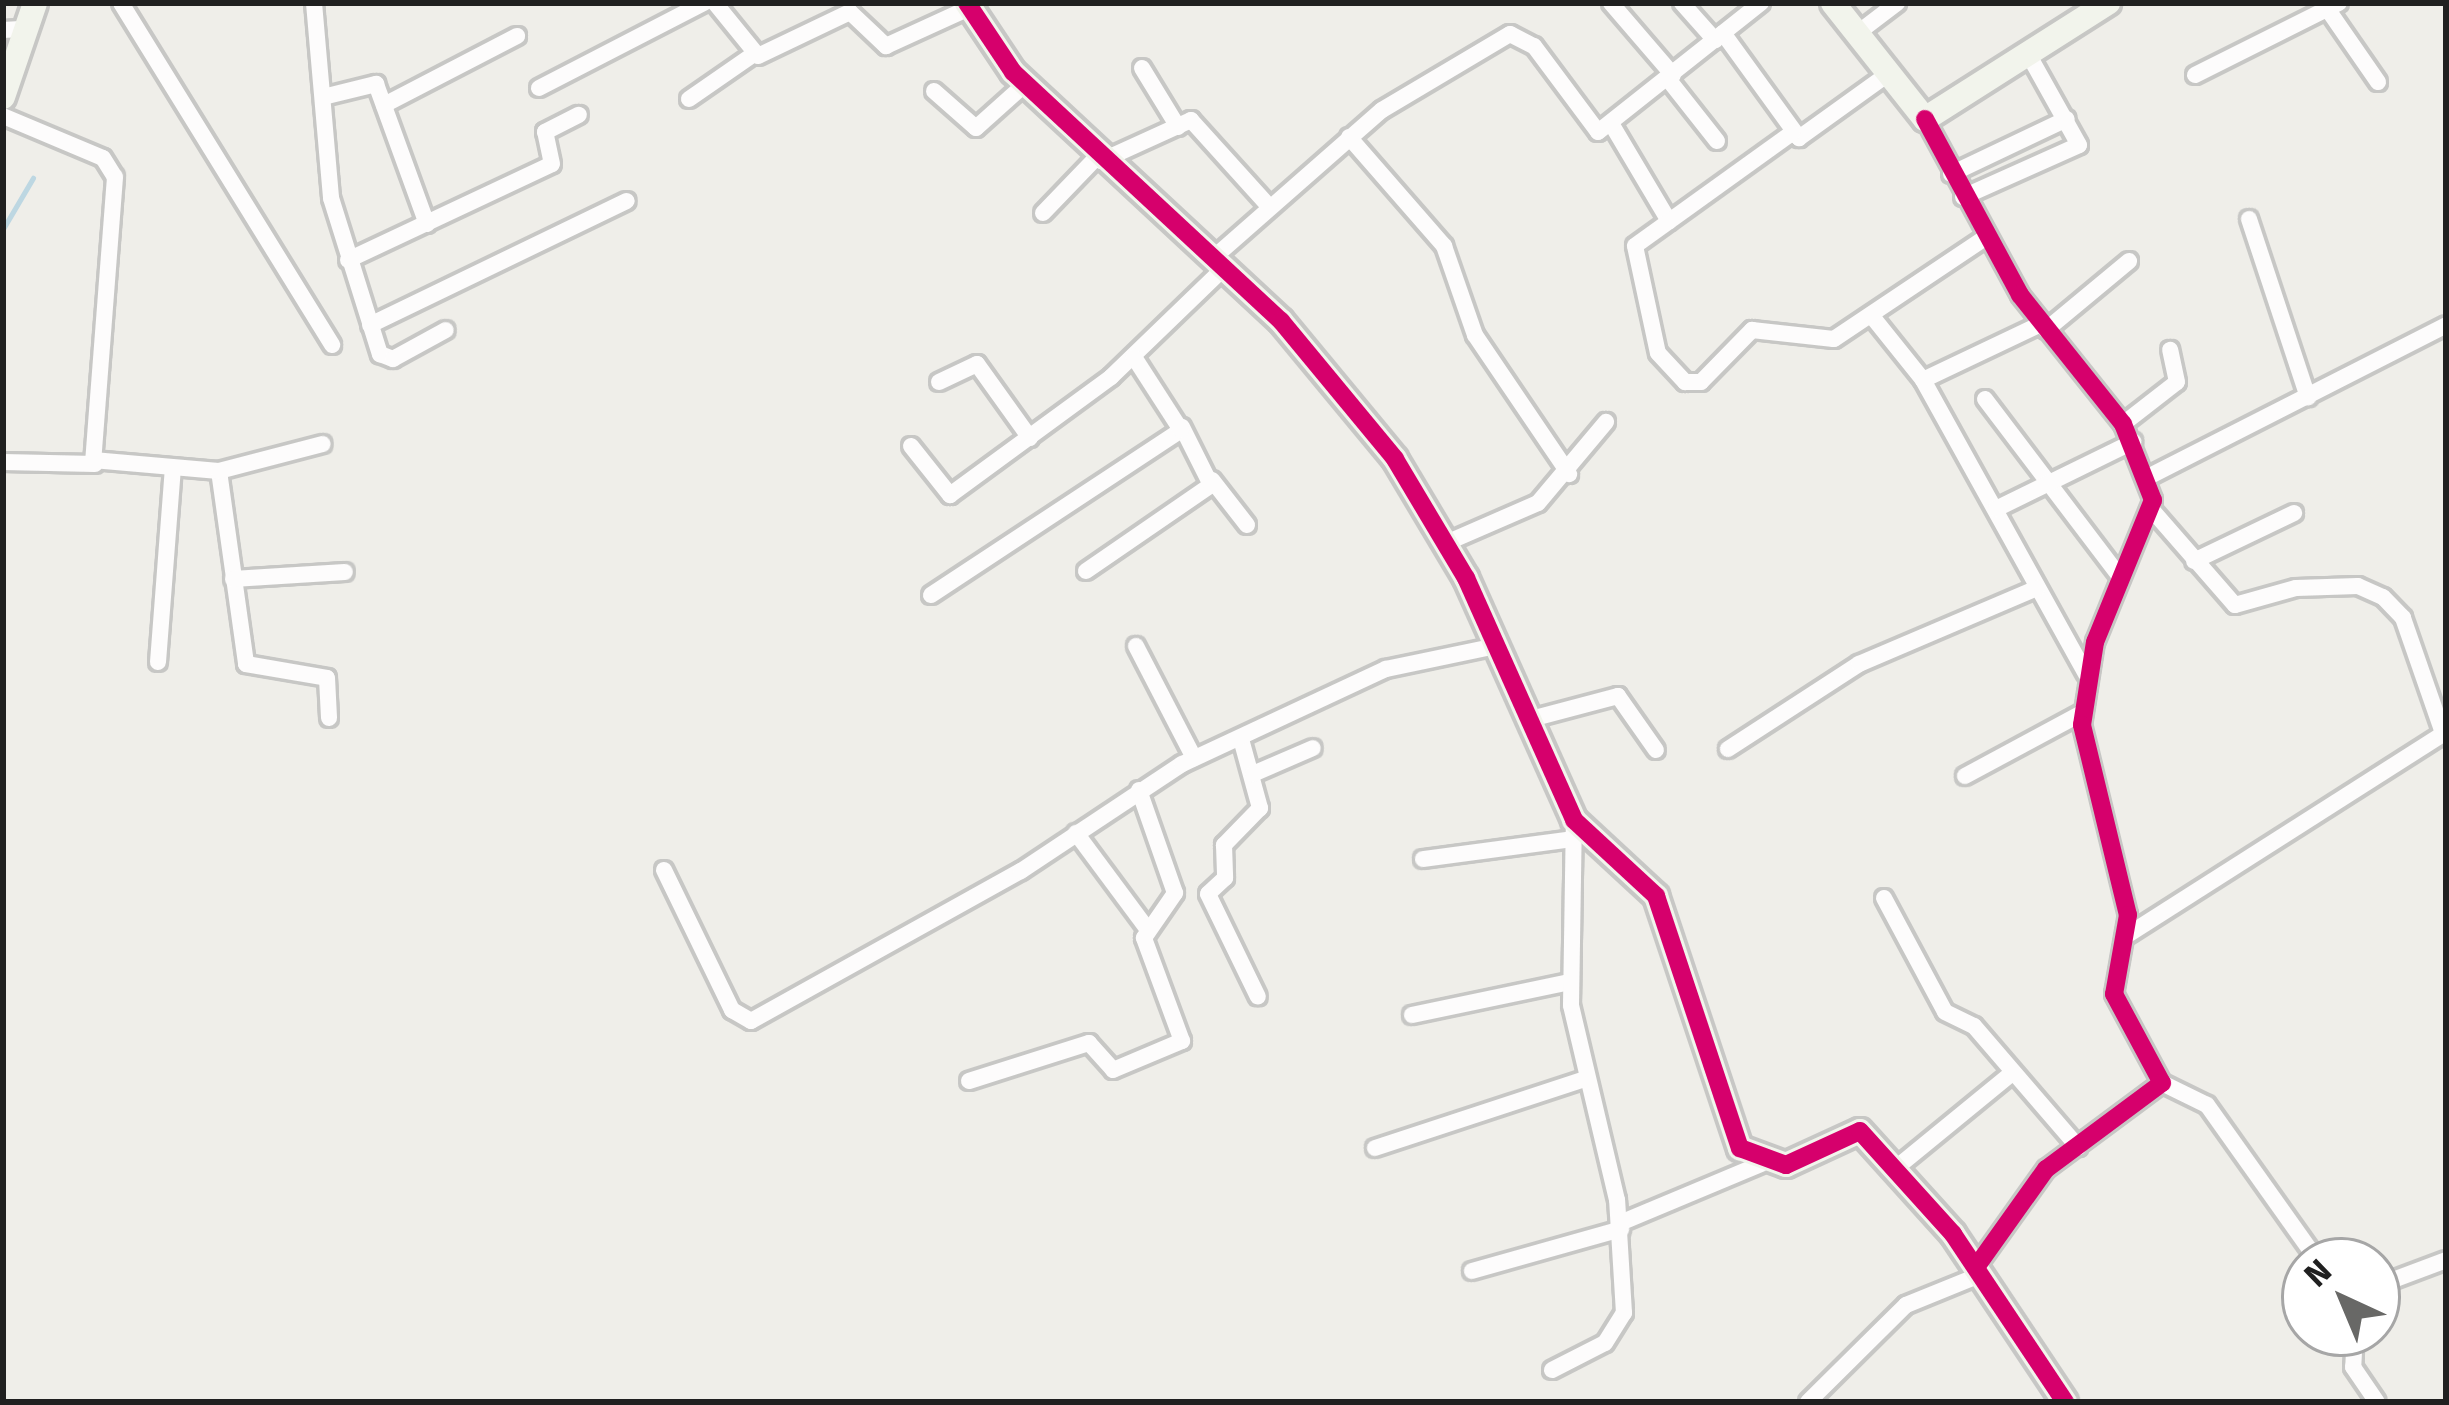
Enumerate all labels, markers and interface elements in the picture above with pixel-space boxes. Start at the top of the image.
north arrow [2281,1237,2401,1357]
text: N [2296,1251,2340,1295]

